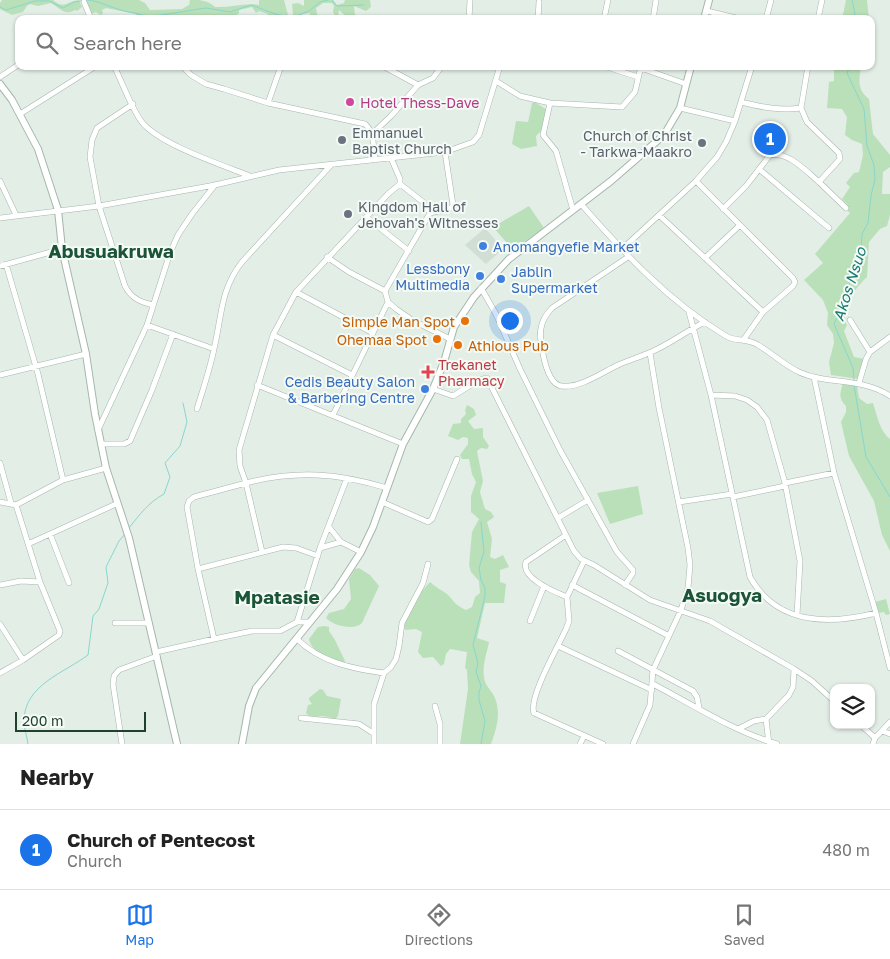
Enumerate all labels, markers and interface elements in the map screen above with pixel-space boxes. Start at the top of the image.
search box [15,15,875,70]
icon: search [33,29,61,57]
text: Search here [73,31,182,54]
place label: Hotel Thess-Dave [360,94,479,111]
marker: Hotel Thess-Dave [344,96,356,108]
pin: 1 [754,120,786,158]
place label: Emmanuel Baptist Church [352,124,452,157]
place label: Church of Christ - Tarkwa-Maakro [581,127,692,160]
marker: Emmanuel Baptist Church [336,134,348,146]
marker: Church of Christ - Tarkwa-Maakro [696,137,708,149]
place label: Kingdom Hall of Jehovah's Witnesses [358,198,498,231]
marker: Kingdom Hall of Jehovah's Witnesses [342,208,354,220]
place label: Anomangyefie Market [493,238,640,255]
district label: Abusuakruwa [48,239,174,262]
marker: Anomangyefie Market [477,240,489,252]
water label: Akos Nsuo [829,244,870,323]
place label: Lessbony Multimedia [395,260,470,293]
place label: Jablin Supermarket [511,263,598,296]
marker: Lessbony Multimedia [474,270,486,282]
marker: Jablin Supermarket [495,273,507,285]
your location [497,308,523,334]
place label: Simple Man Spot [342,313,455,330]
marker: Simple Man Spot [459,315,471,327]
place label: Ohemaa Spot [337,331,427,348]
marker: Ohemaa Spot [431,333,443,345]
place label: Athious Pub [468,337,549,354]
marker: Athious Pub [452,339,464,351]
place label: Trekanet Pharmacy [438,356,505,389]
marker: Trekanet Pharmacy [422,366,434,378]
place label: Cedis Beauty Salon & Barbering Centre [285,373,415,406]
marker: Cedis Beauty Salon & Barbering Centre [419,383,431,395]
district label: Asuogya [682,583,762,606]
district label: Mpatasie [234,585,320,608]
map controls [830,684,875,729]
button: layers [830,684,875,729]
scale bar [15,709,146,732]
text: 200 m [22,712,63,729]
text: Nearby [20,764,94,790]
text: Church of Pentecost [67,828,255,851]
text: 1 [32,840,40,860]
text: 480 m [822,840,870,860]
text: Church [67,851,122,871]
tab: Map [125,901,154,948]
tab: Directions [405,901,473,948]
tab: Saved [724,901,765,948]

